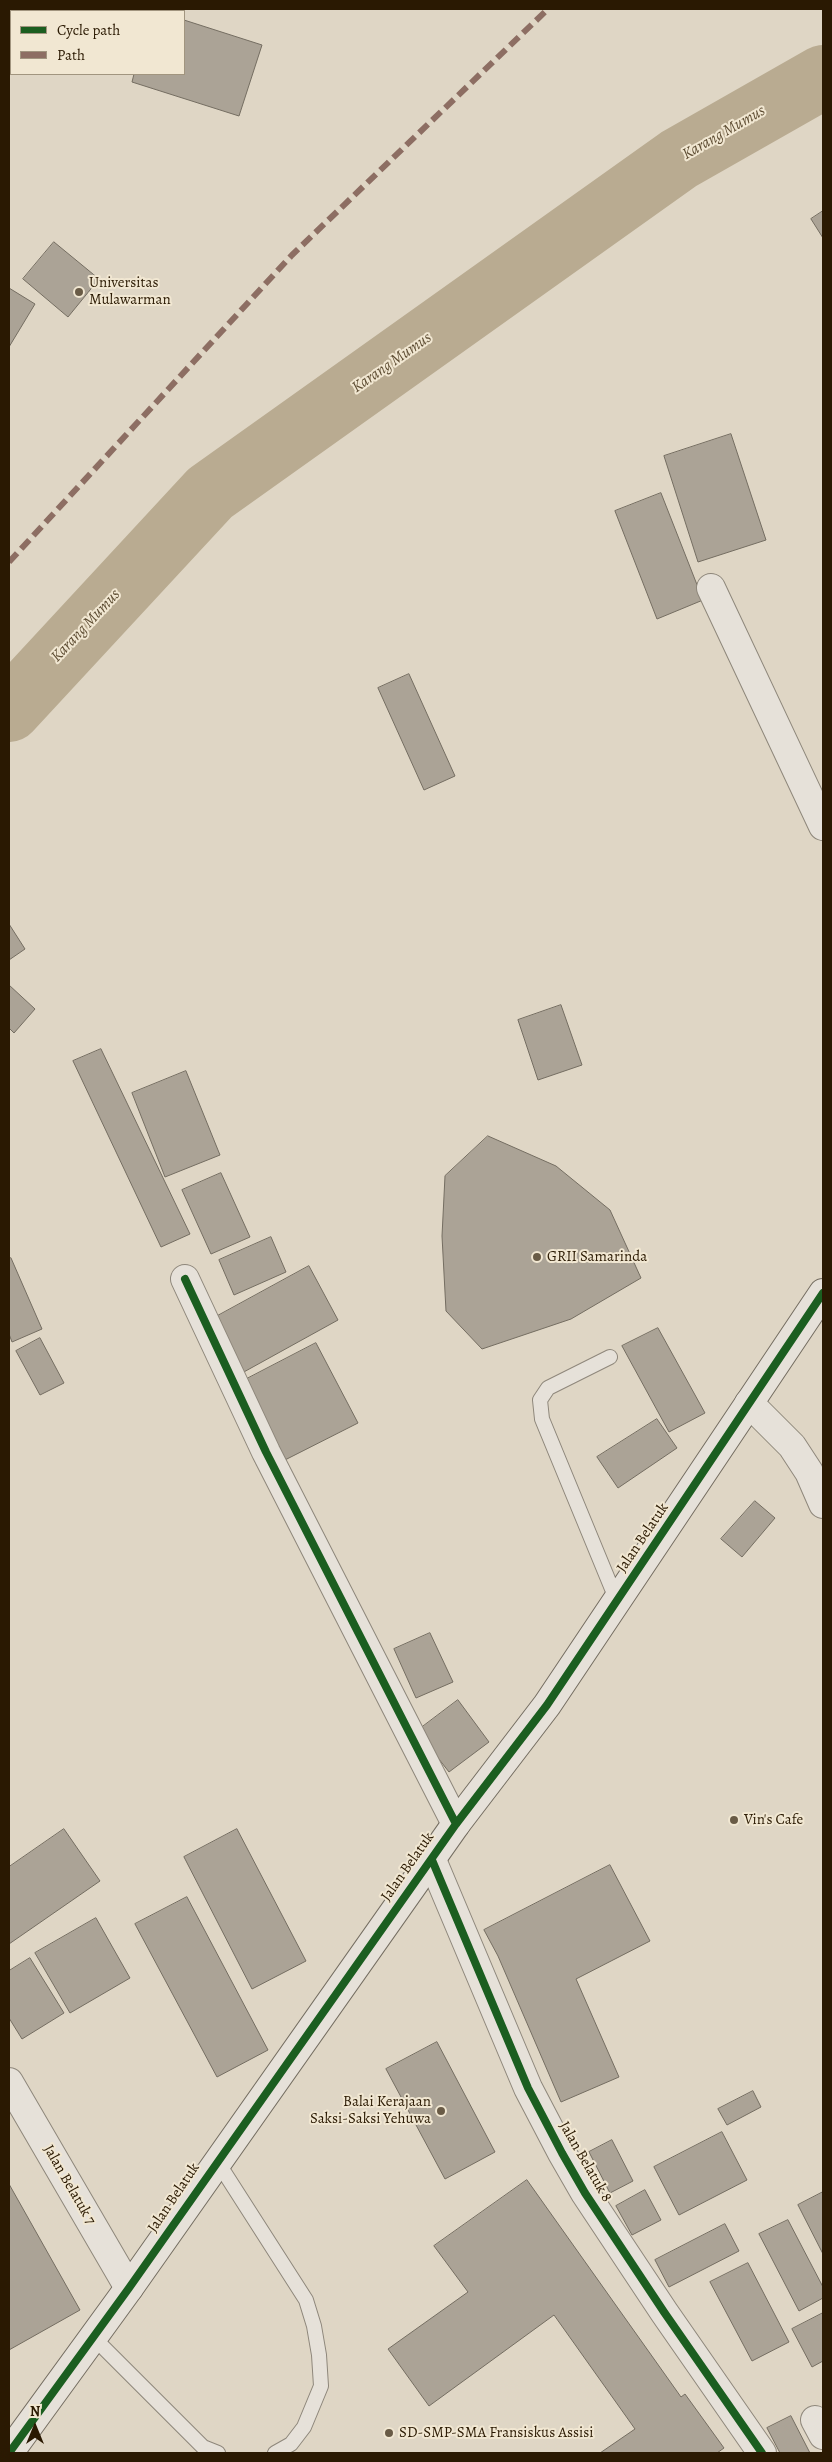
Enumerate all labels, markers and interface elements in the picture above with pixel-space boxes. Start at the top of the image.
legend [10,10,185,75]
text: Cycle path [57,20,120,40]
text: Path [57,45,85,65]
water label: Karang Mumus [679,102,769,164]
place label: Universitas Mulawarman [89,274,171,309]
marker: Universitas Mulawarman [73,286,85,298]
water label: Karang Mumus [349,329,435,397]
water label: Karang Mumus [47,586,125,666]
place label: GRII Samarinda [547,1248,647,1266]
marker: GRII Samarinda [531,1251,543,1263]
street label: Jalan Belatuk [613,1500,673,1576]
place label: Vin's Cafe [744,1811,803,1829]
marker: Vin's Cafe [728,1814,740,1826]
street label: Jalan Belatuk [378,1829,438,1905]
place label: Balai Kerajaan Saksi-Saksi Yehuwa [310,2093,431,2128]
marker: Balai Kerajaan Saksi-Saksi Yehuwa [435,2105,447,2117]
street label: Jalan Belatuk 8 [555,2118,615,2206]
street label: Jalan Belatuk 7 [39,2142,99,2228]
street label: Jalan Belatuk [144,2160,204,2236]
north arrow [10,2402,60,2452]
text: N [30,2402,40,2421]
place label: SD-SMP-SMA Fransiskus Assisi [399,2424,594,2442]
marker: SD-SMP-SMA Fransiskus Assisi [383,2427,395,2439]

